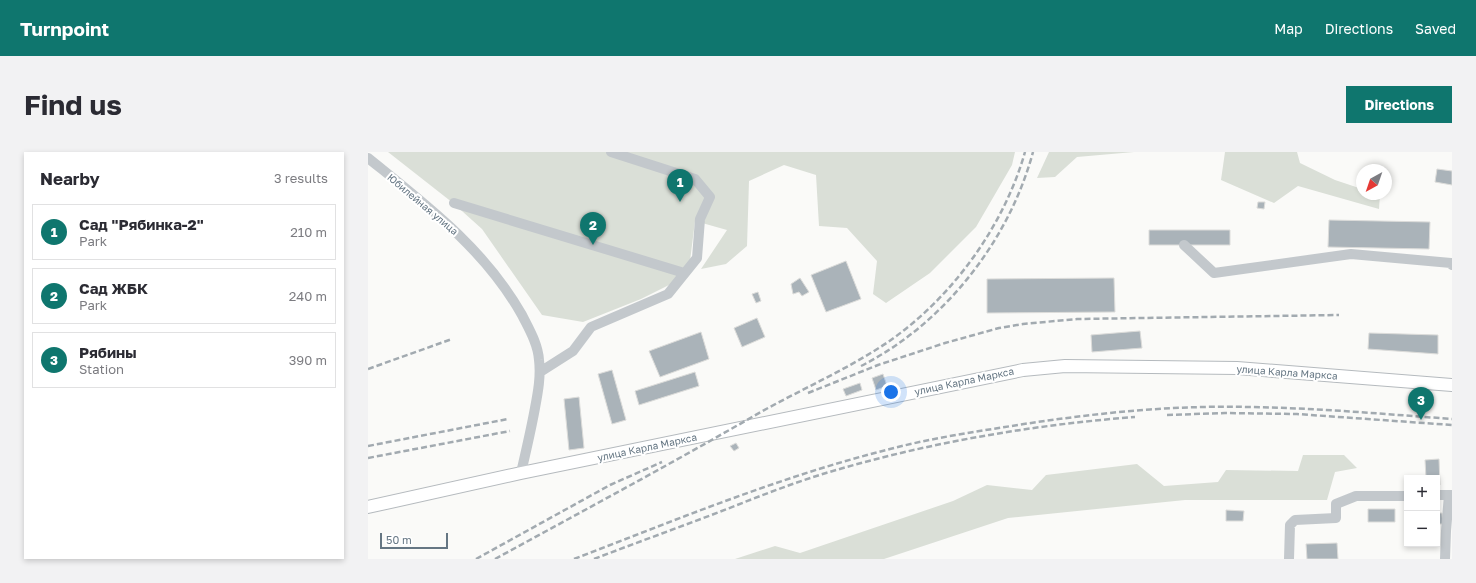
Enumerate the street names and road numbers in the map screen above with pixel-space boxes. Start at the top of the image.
street label: Юбилейная улица [385,171,461,237]
street label: улица Карла Маркса [1236,362,1338,382]
street label: улица Карла Маркса [913,365,1015,397]
street label: улица Карла Маркса [596,431,698,463]

